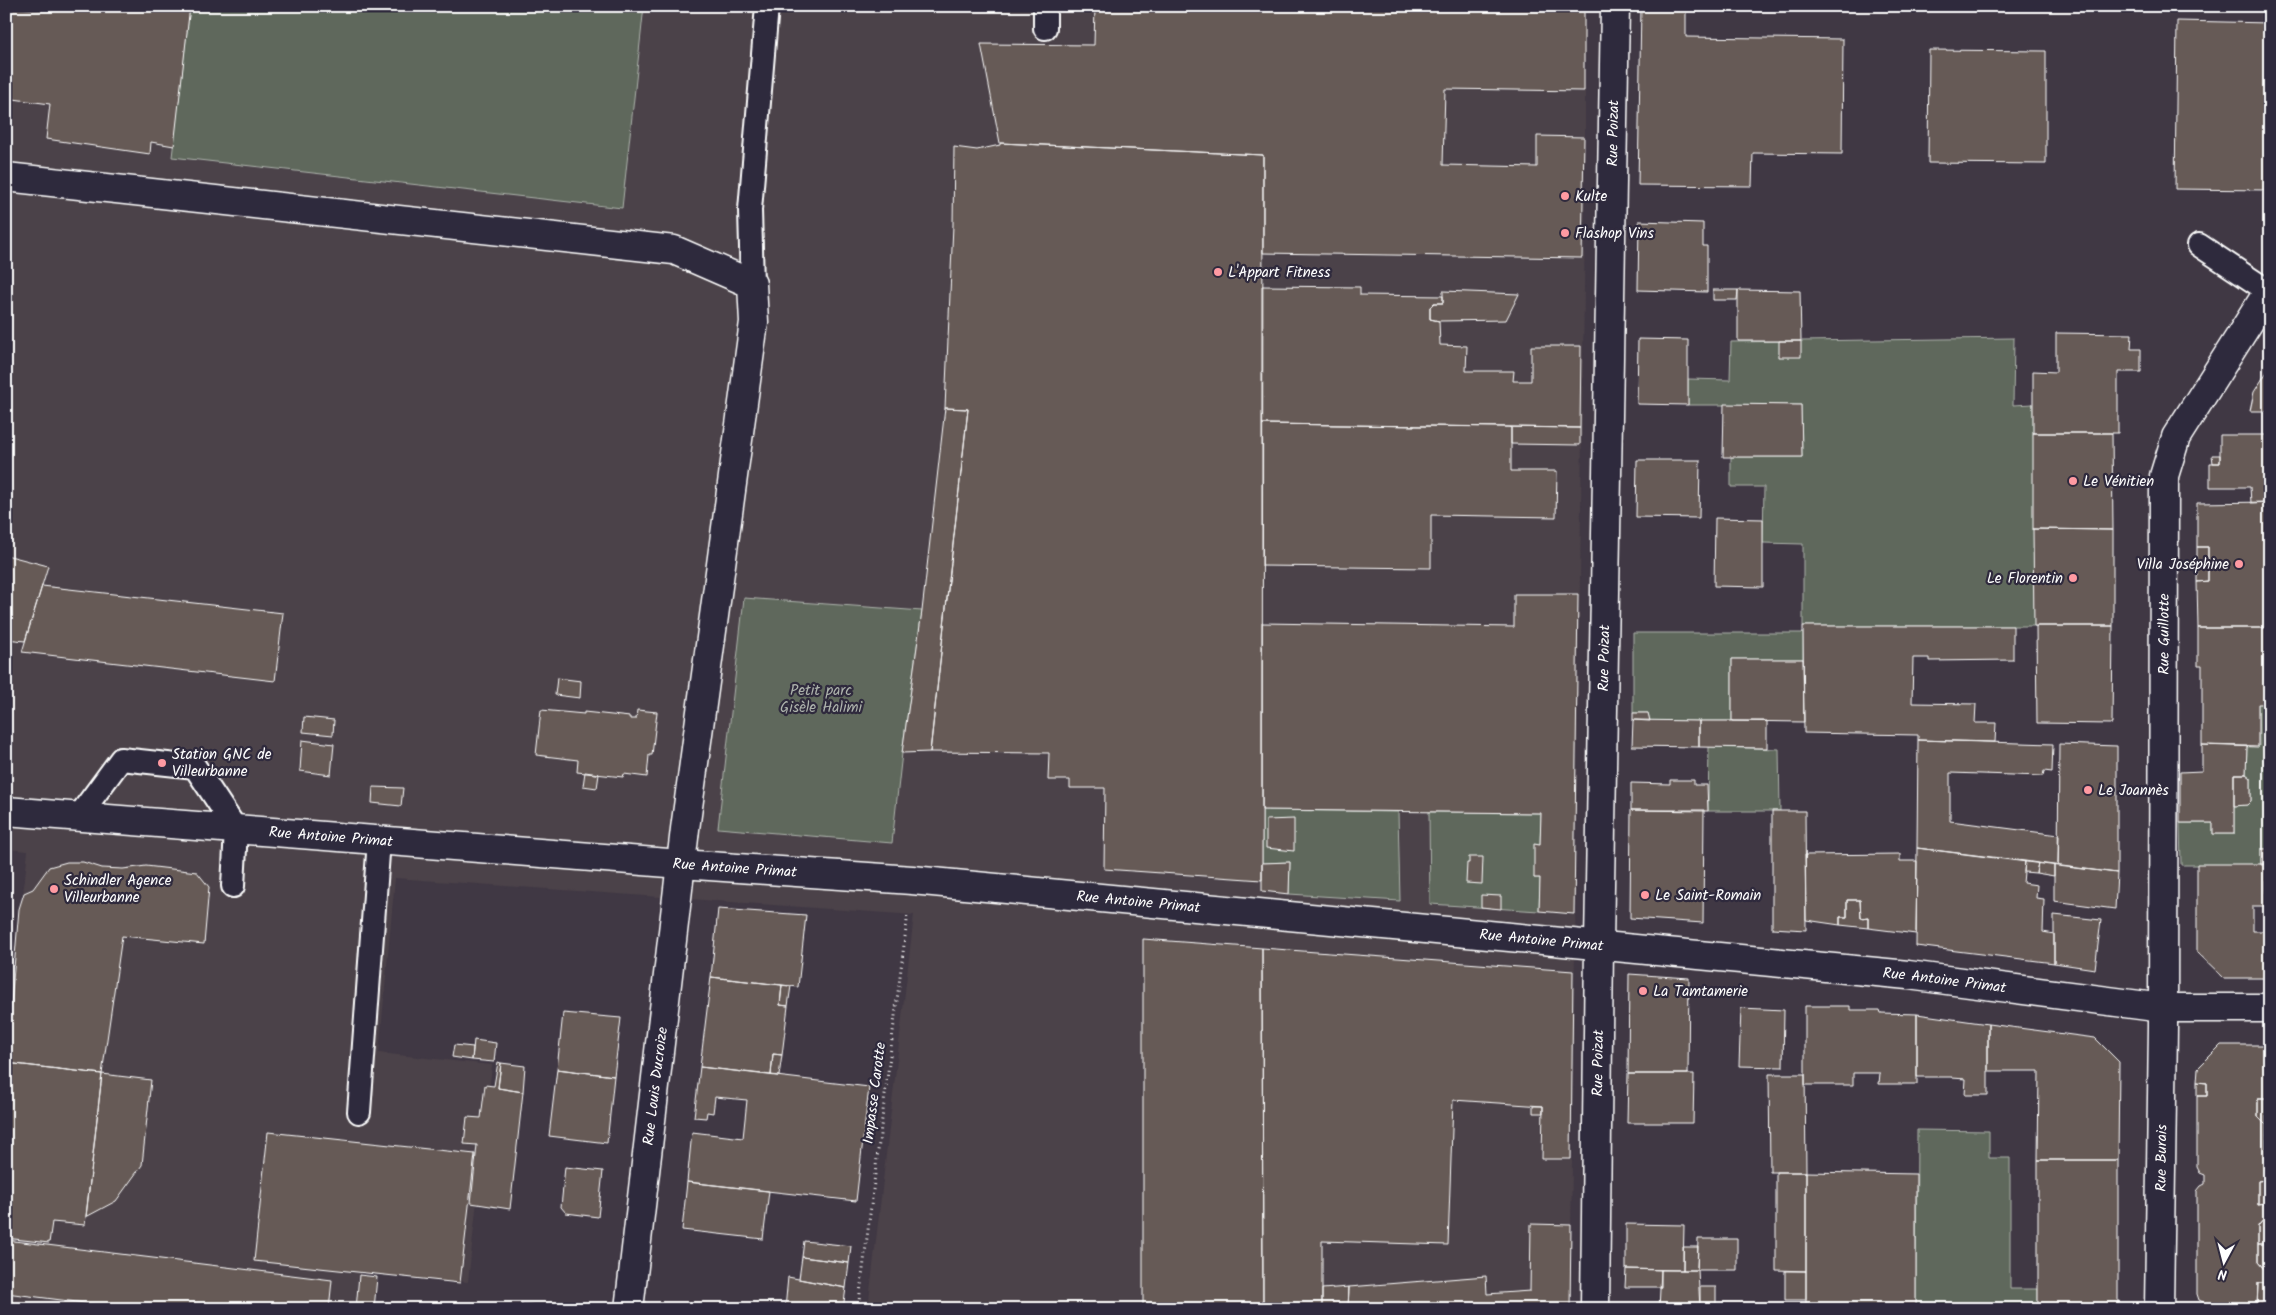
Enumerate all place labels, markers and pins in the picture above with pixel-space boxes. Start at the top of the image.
place label: Kulte [1575,185,1608,209]
marker: Kulte [1559,190,1571,202]
place label: Flashop Vins [1575,222,1655,246]
marker: Flashop Vins [1559,227,1571,239]
place label: L'Appart Fitness [1228,261,1331,285]
marker: L'Appart Fitness [1212,266,1224,278]
place label: Le Vénitien [2083,470,2154,494]
marker: Le Vénitien [2067,475,2079,487]
place label: Villa Joséphine [2137,553,2229,577]
marker: Villa Joséphine [2233,558,2245,570]
place label: Le Florentin [1987,567,2063,591]
marker: Le Florentin [2067,572,2079,584]
place label: Station GNC de Villeurbanne [172,743,272,784]
marker: Station GNC de Villeurbanne [156,757,168,769]
place label: Le Joannès [2098,779,2169,803]
marker: Le Joannès [2082,784,2094,796]
place label: Schindler Agence Villeurbanne [64,869,172,910]
marker: Schindler Agence Villeurbanne [48,883,60,895]
place label: Le Saint-Romain [1655,884,1761,908]
marker: Le Saint-Romain [1639,889,1651,901]
place label: La Tamtamerie [1653,980,1748,1004]
marker: La Tamtamerie [1637,985,1649,997]

